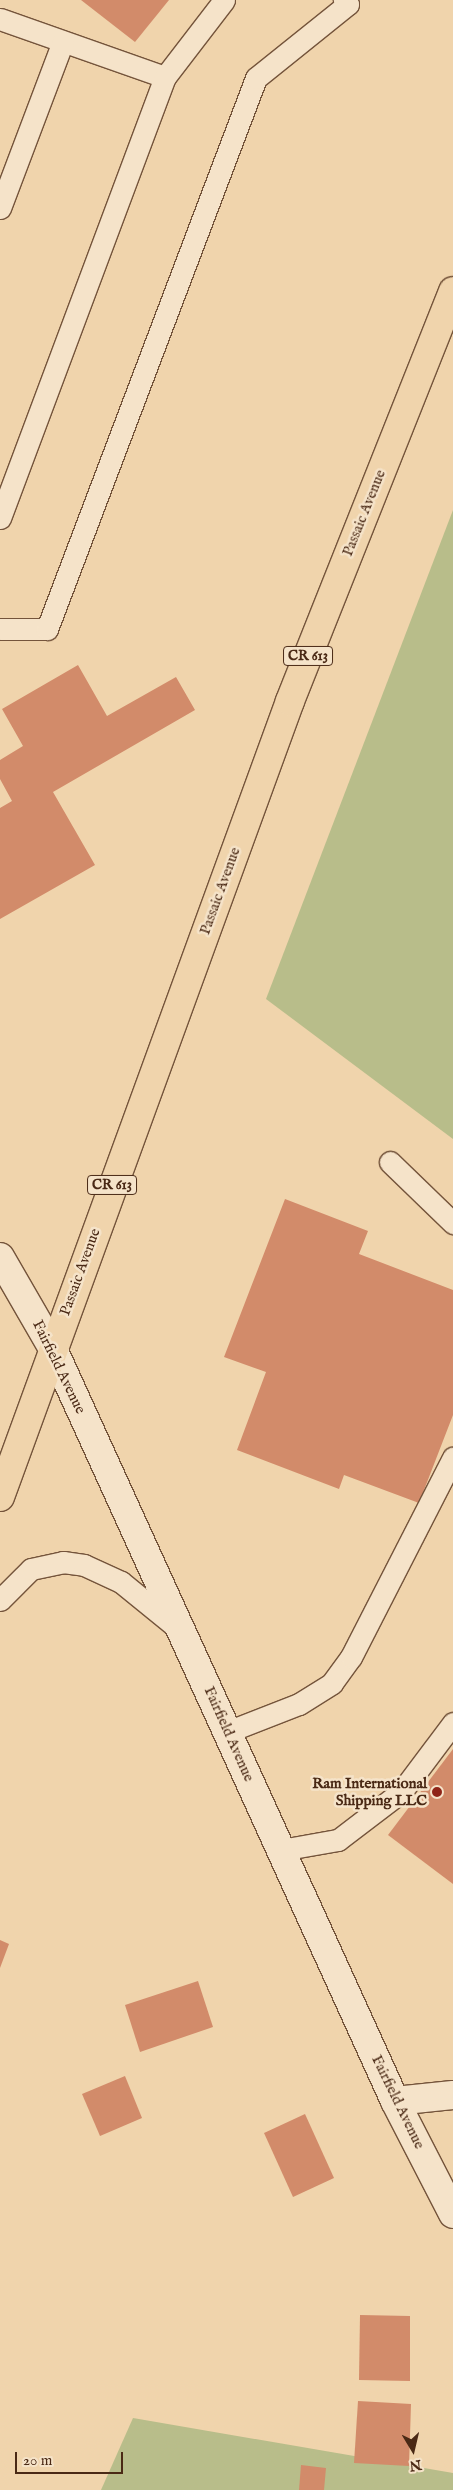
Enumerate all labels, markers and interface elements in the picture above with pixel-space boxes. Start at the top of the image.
street label: Passaic Avenue [339,467,389,559]
road number: CR 613 [283,644,333,668]
street label: Passaic Avenue [196,845,244,937]
road number: CR 613 [87,1174,137,1196]
street label: Passaic Avenue [56,1226,104,1318]
street label: Fairfield Avenue [29,1317,89,1417]
street label: Fairfield Avenue [200,1684,258,1784]
place label: Ram International Shipping LLC [312,1774,427,1809]
marker: Ram International Shipping LLC [431,1786,443,1798]
street label: Fairfield Avenue [368,2052,428,2152]
north arrow [388,2425,438,2475]
scale bar [18,2442,125,2474]
text: 20 m [23,2451,52,2470]
text: N [408,2455,423,2475]

